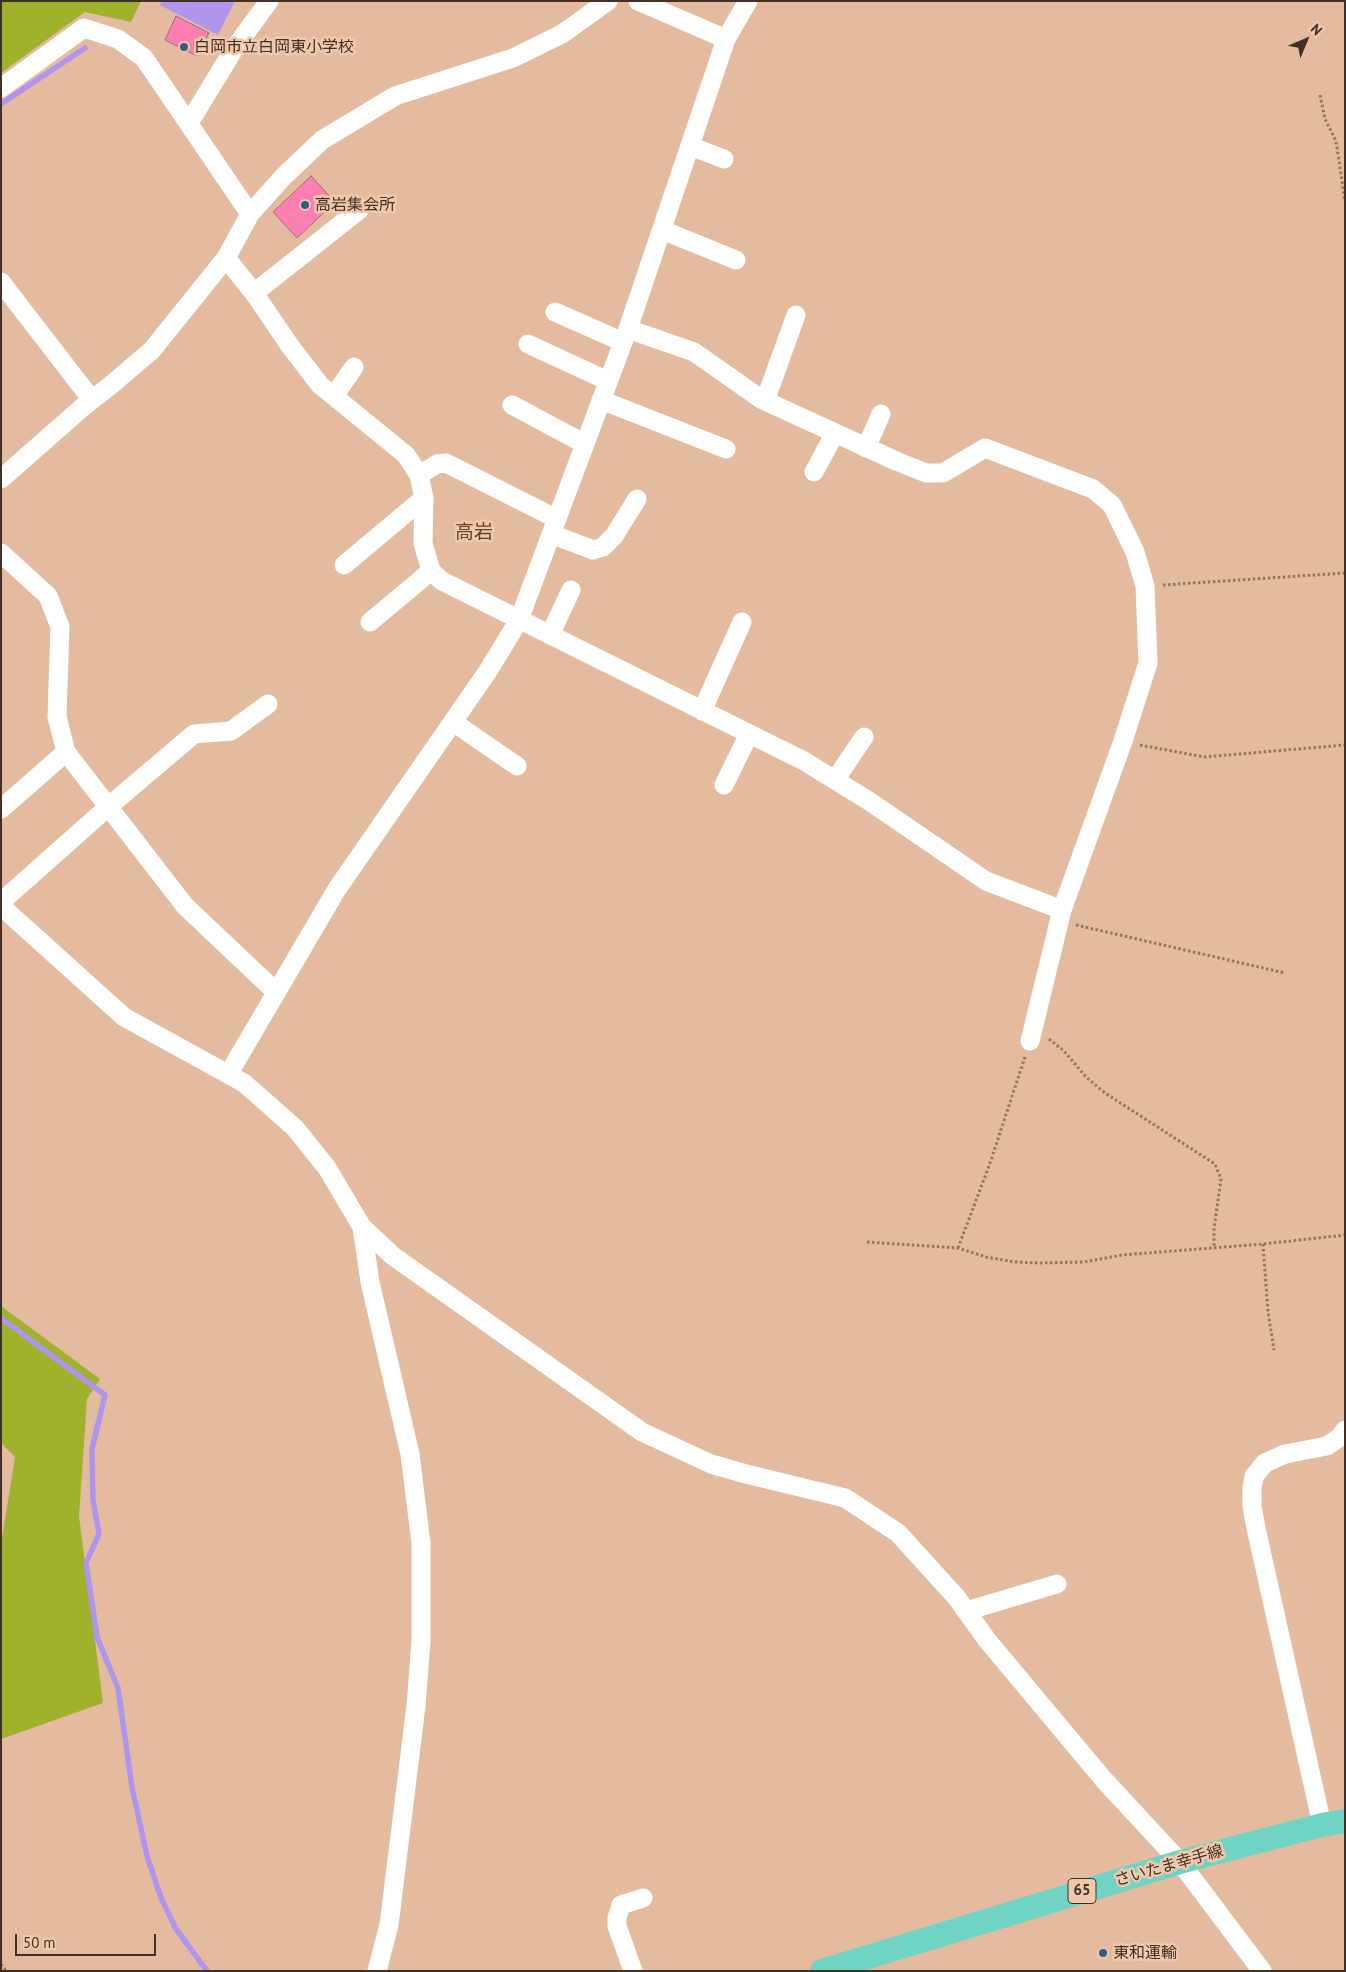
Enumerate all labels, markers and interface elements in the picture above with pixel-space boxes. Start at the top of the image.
north arrow [1281,15,1331,65]
text: N [1307,20,1326,39]
place label: 白岡市立白岡東小学校 [194,37,354,57]
marker: 白岡市立白岡東小学校 [178,41,190,53]
place label: 高岩集会所 [315,195,395,215]
marker: 高岩集会所 [299,199,311,211]
district label: 高岩 [455,522,493,544]
street label: さいたま幸手線 [1113,1841,1225,1891]
road number: 65 [1068,1878,1096,1904]
scale bar [18,1924,159,1956]
text: 50 m [23,1933,56,1952]
place label: 東和運輸 [1113,1943,1177,1963]
marker: 東和運輸 [1097,1947,1109,1959]

